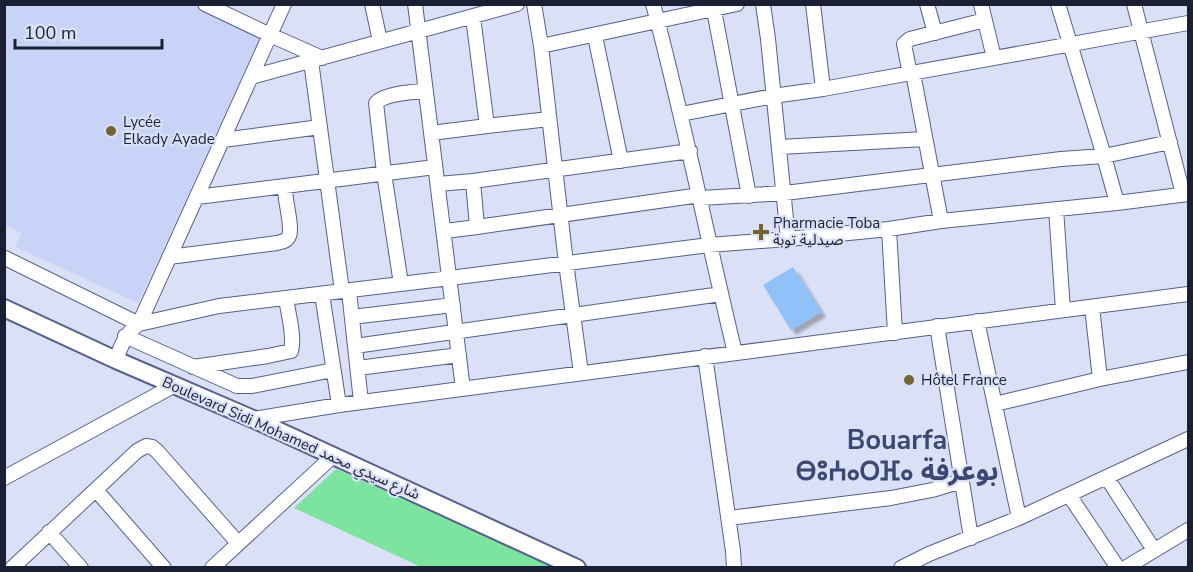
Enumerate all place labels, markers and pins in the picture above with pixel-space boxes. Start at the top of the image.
place label: Lycée Elkady Ayade [123,112,215,149]
marker: Lycée Elkady Ayade [104,124,118,138]
place label: Pharmacie Toba صيدلية توبة [773,213,880,250]
marker: Pharmacie Toba صيدلية توبة [754,225,768,239]
place label: Hôtel France [921,370,1007,390]
marker: Hôtel France [902,373,916,387]

